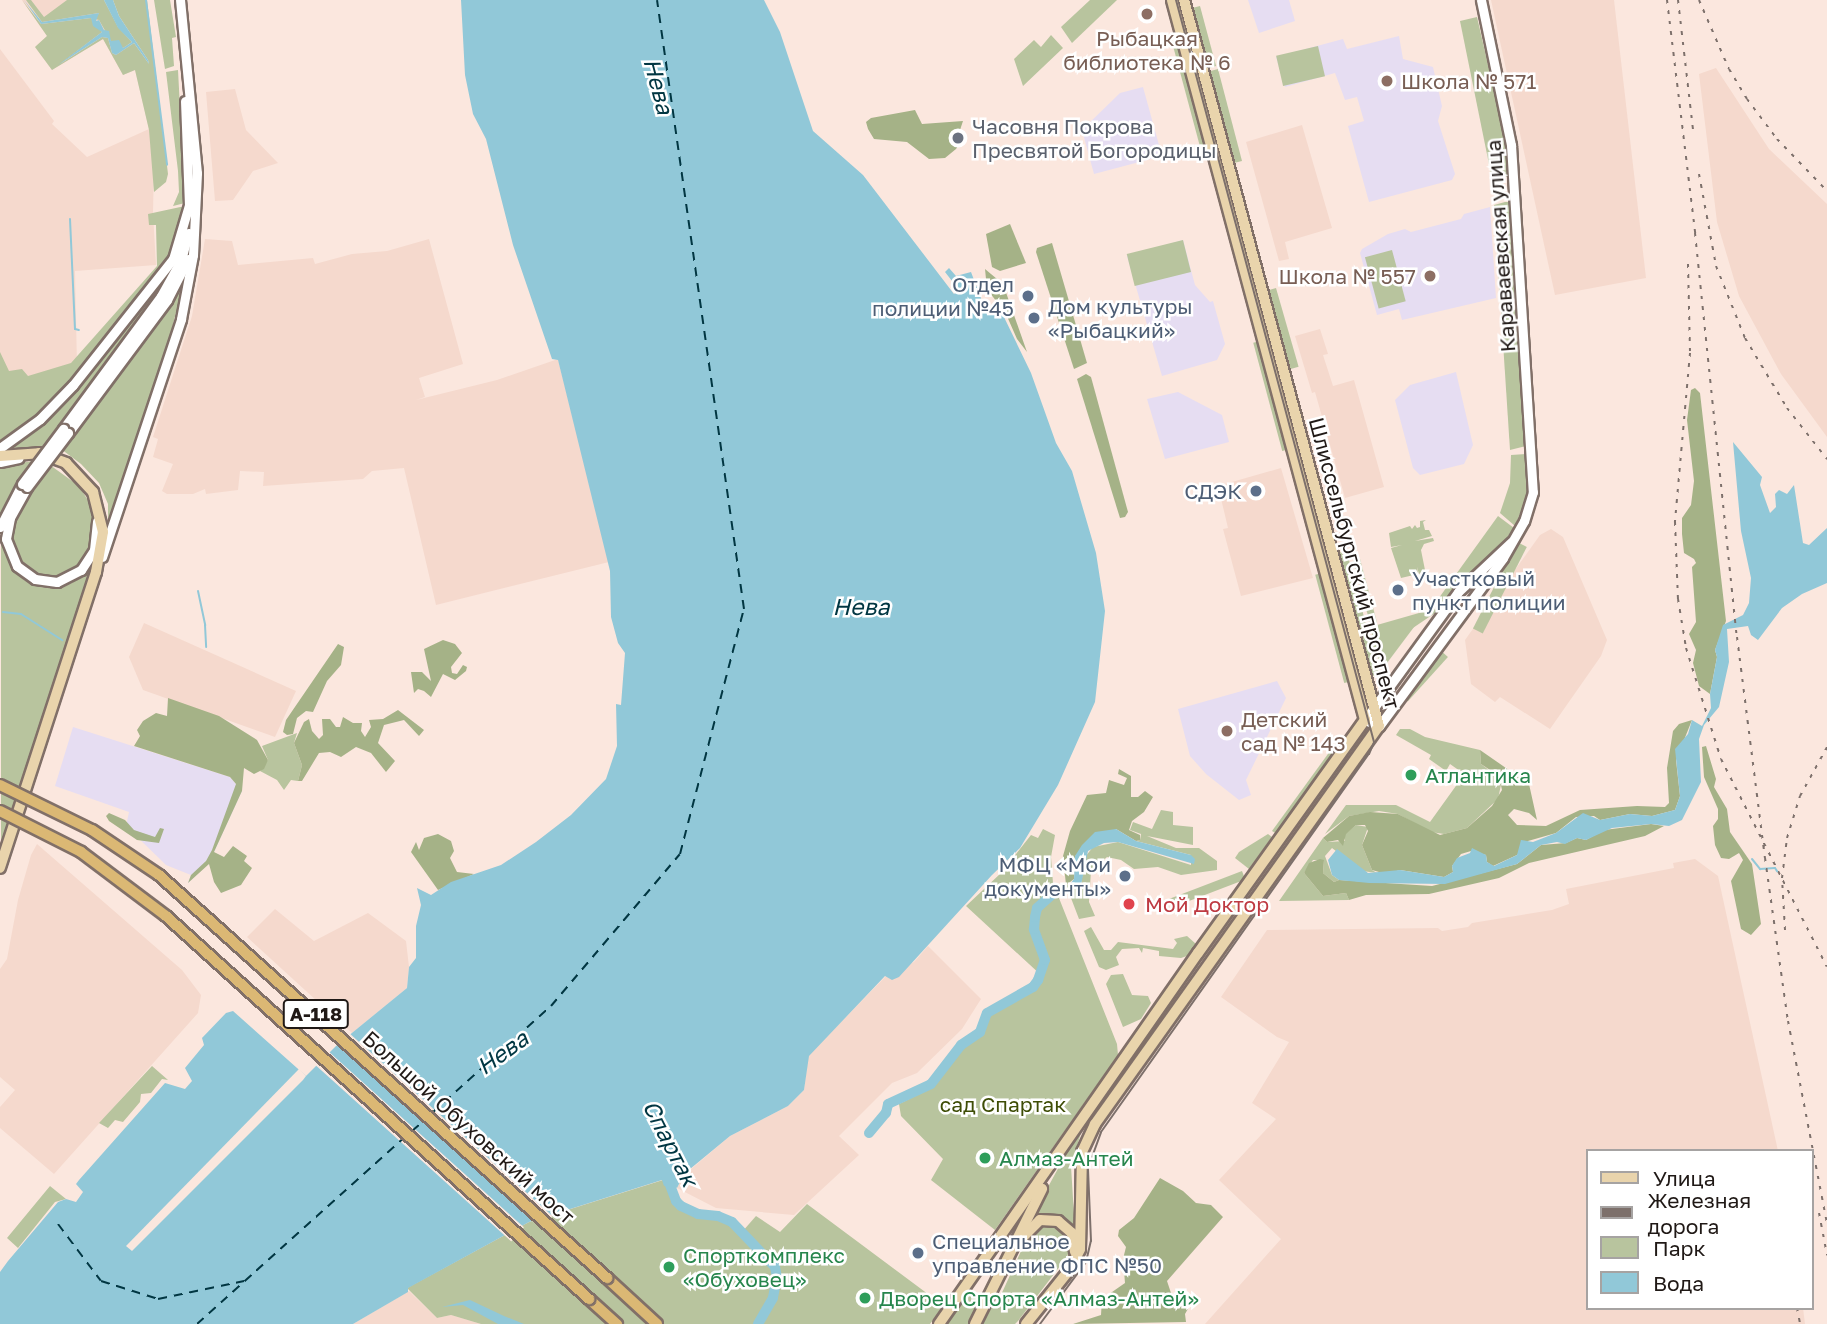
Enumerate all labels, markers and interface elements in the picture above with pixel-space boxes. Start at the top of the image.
marker: Рыбацкая библиотека № 6 [1139,6,1155,22]
place label: Рыбацкая библиотека № 6 [1063,25,1231,75]
water label: Нева [638,55,680,117]
place label: Школа № 571 [1401,68,1537,94]
marker: Школа № 571 [1379,73,1395,89]
place label: Часовня Покрова Пресвятой Богородицы [972,113,1217,163]
marker: Часовня Покрова Пресвятой Богородицы [950,130,966,146]
street label: Караваевская улица [1480,139,1520,353]
place label: Школа № 557 [1278,263,1416,289]
marker: Школа № 557 [1422,268,1438,284]
place label: Отдел полиции №45 [872,271,1014,321]
marker: Отдел полиции №45 [1020,288,1036,304]
place label: Дом культуры «Рыбацкий» [1048,293,1193,343]
marker: Дом культуры «Рыбацкий» [1026,310,1042,326]
street label: Шлиссельбургский проспект [1304,414,1406,712]
place label: СДЭК [1184,478,1242,504]
marker: СДЭК [1248,483,1264,499]
place label: Участковый пункт полиции [1412,565,1566,615]
marker: Участковый пункт полиции [1390,582,1406,598]
water label: Нева [833,592,889,620]
place label: Детский сад № 143 [1241,706,1346,756]
marker: Детский сад № 143 [1219,723,1235,739]
place label: Атлантика [1425,762,1531,788]
marker: Атлантика [1403,767,1419,783]
place label: МФЦ «Мои документы» [984,851,1111,901]
marker: МФЦ «Мои документы» [1117,868,1133,884]
place label: Мой Доктор [1145,891,1269,917]
marker: Мой Доктор [1119,894,1139,914]
road number: А-118 [283,998,349,1030]
water label: Нева [471,1024,533,1080]
street label: Большой Обуховский мост [358,1025,580,1229]
park label: сад Спартак [940,1091,1066,1117]
water label: Спартак [638,1095,704,1191]
place label: Алмаз-Антей [999,1145,1134,1171]
legend [1586,1149,1813,1310]
marker: Алмаз-Антей [977,1150,993,1166]
text: Улица [1653,1165,1716,1191]
text: Железная дорога [1647,1187,1751,1239]
place label: Специальное управление ФПС №50 [932,1228,1162,1278]
text: Парк [1653,1235,1706,1261]
place label: Спорткомплекс «Обуховец» [683,1242,845,1292]
marker: Специальное управление ФПС №50 [910,1245,926,1261]
marker: Спорткомплекс «Обуховец» [661,1259,677,1275]
text: Вода [1653,1270,1704,1296]
place label: Дворец Спорта «Алмаз-Антей» [879,1285,1199,1311]
marker: Дворец Спорта «Алмаз-Антей» [857,1290,873,1306]

